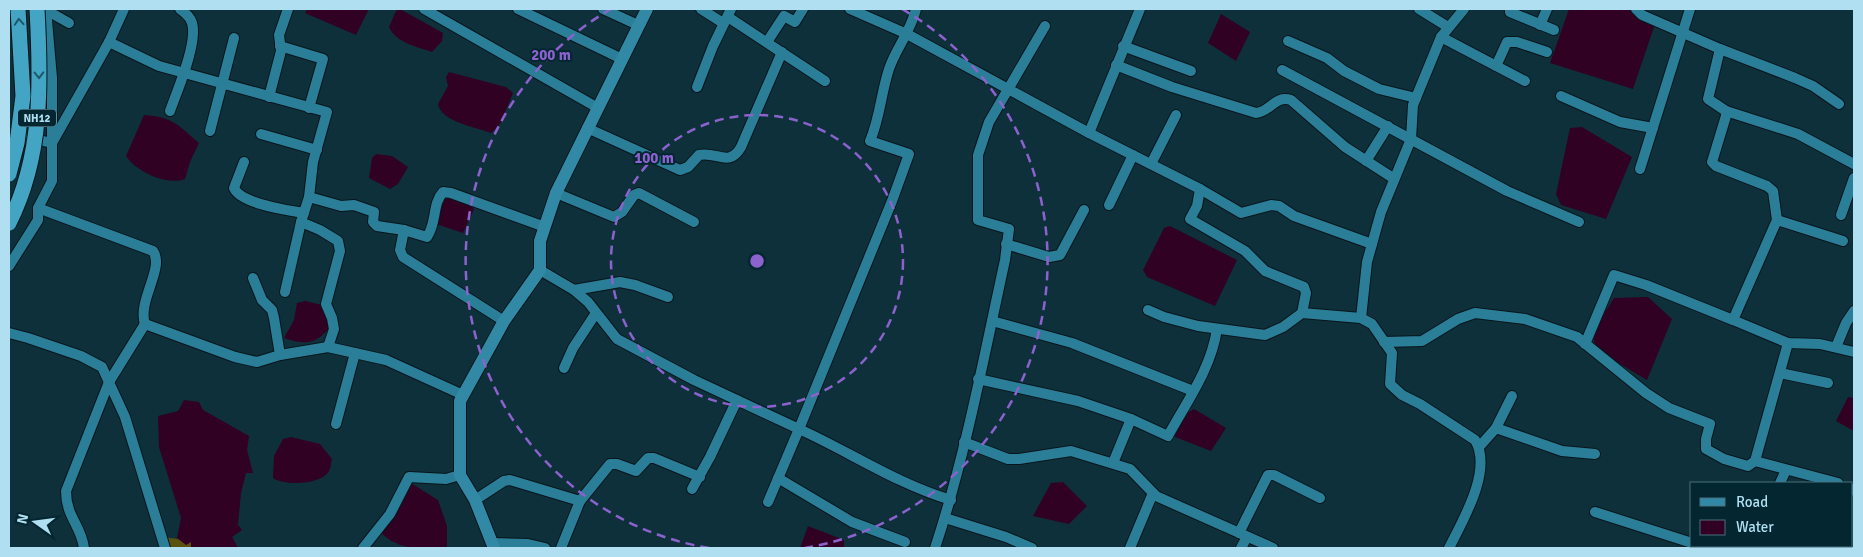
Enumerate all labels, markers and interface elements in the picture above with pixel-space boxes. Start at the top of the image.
one-way arrow [13,18,24,26]
text: 200 m [531,46,571,64]
one-way arrow [34,72,44,79]
road number: NH12 [18,110,56,126]
text: 100 m [634,149,674,167]
centre of rings [748,252,766,270]
legend [1690,482,1853,547]
text: Road [1736,493,1768,511]
north arrow [10,497,60,547]
text: N [13,512,32,526]
text: Water [1736,518,1774,536]

